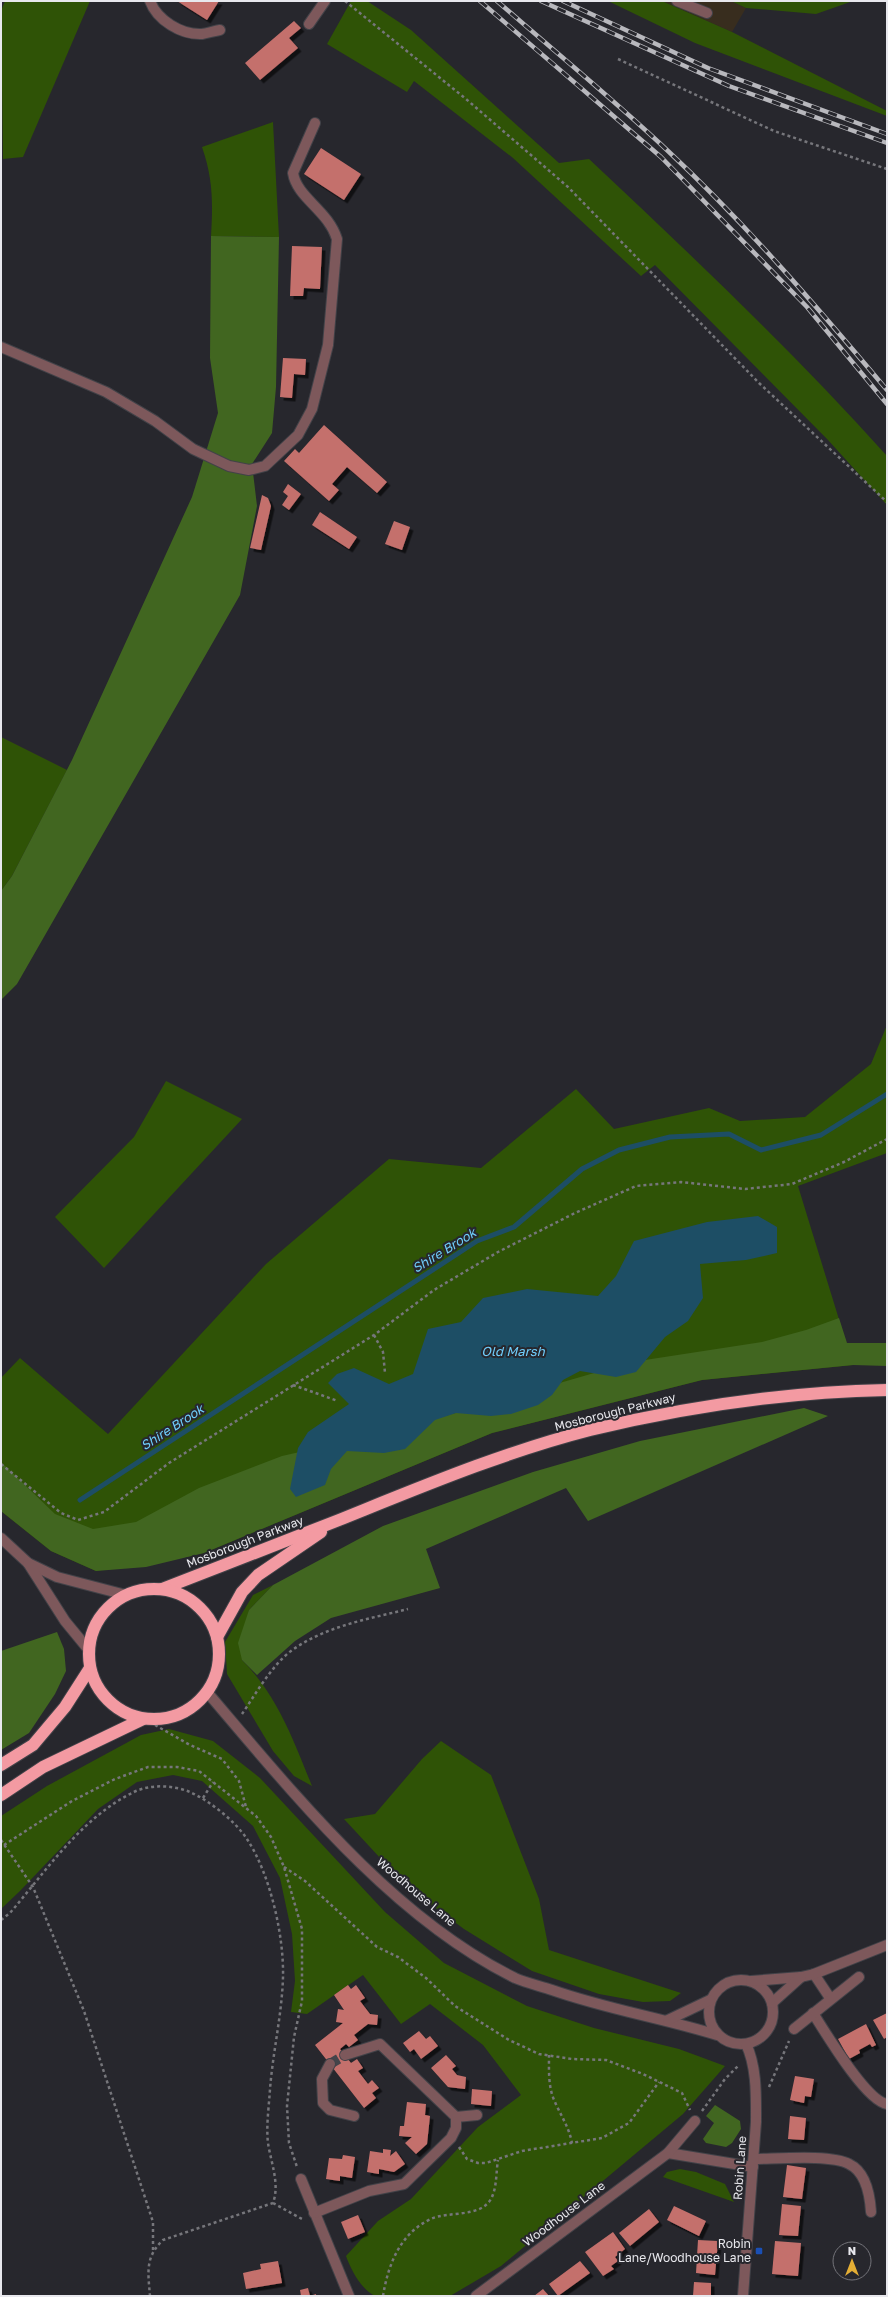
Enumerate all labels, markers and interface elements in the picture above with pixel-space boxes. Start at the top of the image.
water label: Shire Brook [409,1223,480,1276]
water label: Old Marsh [481,1343,546,1359]
street label: Mosborough Parkway [553,1389,677,1434]
water label: Shire Brook [137,1400,208,1453]
street label: Mosborough Parkway [184,1512,306,1571]
street label: Woodhouse Lane [374,1854,459,1929]
street label: Robin Lane [730,2135,749,2201]
street label: Woodhouse Lane [520,2178,608,2249]
place label: Robin Lane/Woodhouse Lane [618,2236,751,2265]
north arrow [832,2241,872,2281]
text: N [848,2244,856,2257]
marker: Robin Lane/Woodhouse Lane [754,2246,764,2256]

